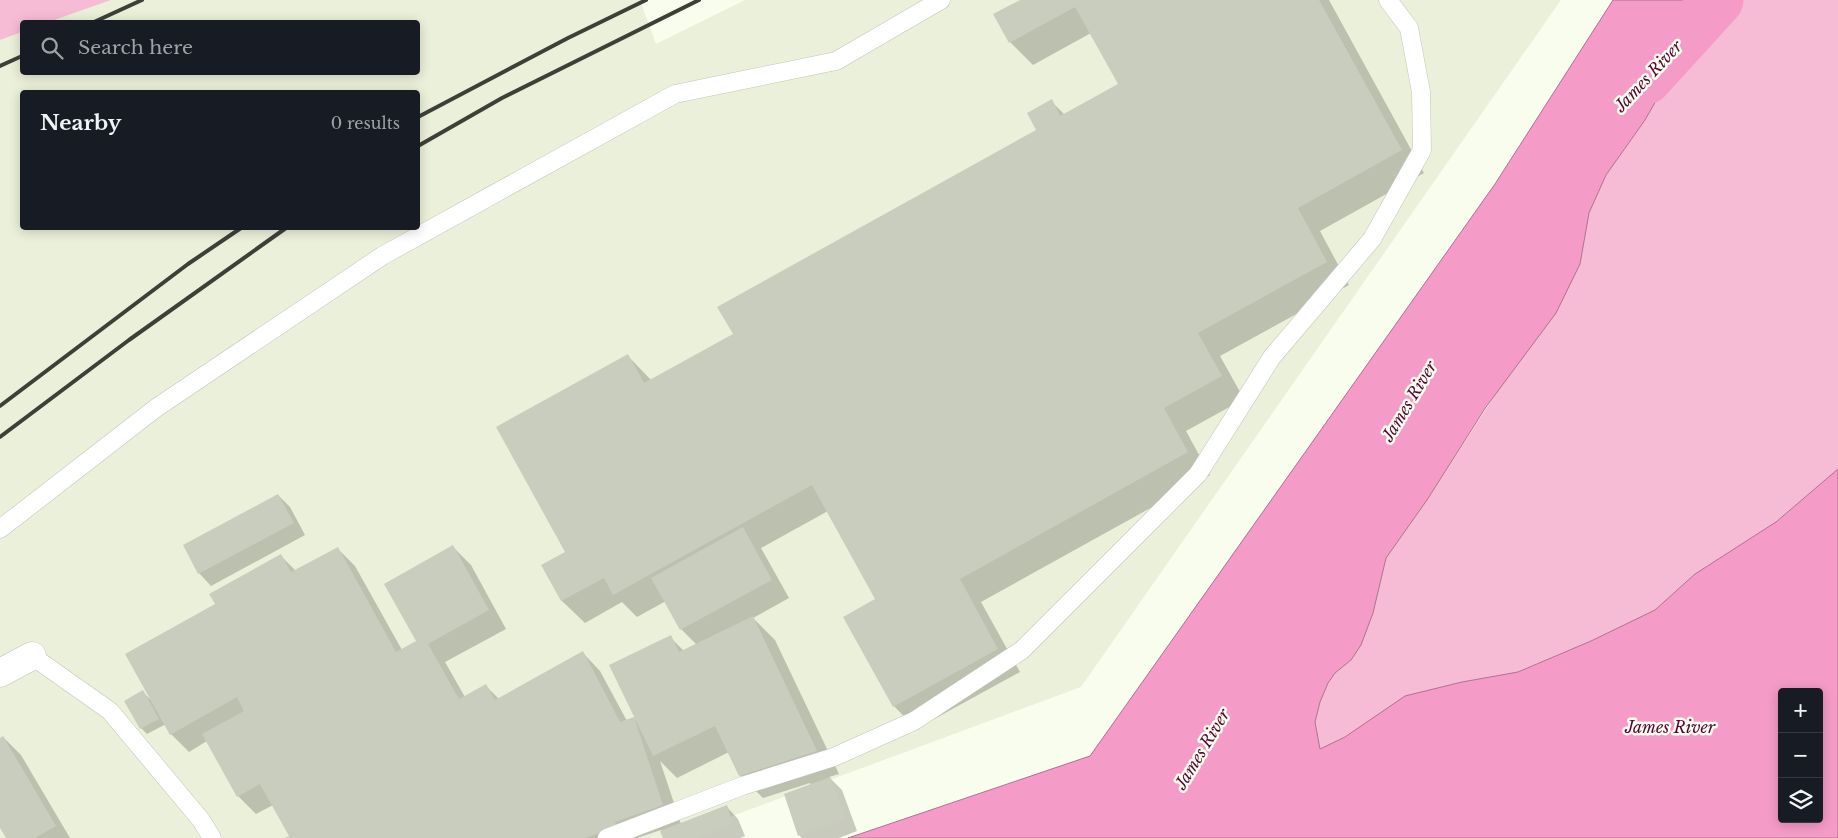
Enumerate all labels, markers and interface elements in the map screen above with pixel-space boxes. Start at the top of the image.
search box [20,20,420,75]
icon: search [38,34,66,62]
text: Search here [78,36,193,59]
water label: James River [1609,36,1687,117]
text: Nearby [40,110,121,136]
text: 0 results [331,113,400,133]
water label: James River [1377,357,1441,446]
map controls [1778,688,1823,823]
button: + [1778,688,1823,733]
water label: James River [1170,705,1234,794]
water label: James River [1624,717,1716,737]
button: − [1778,733,1823,778]
button: layers [1778,778,1823,823]

